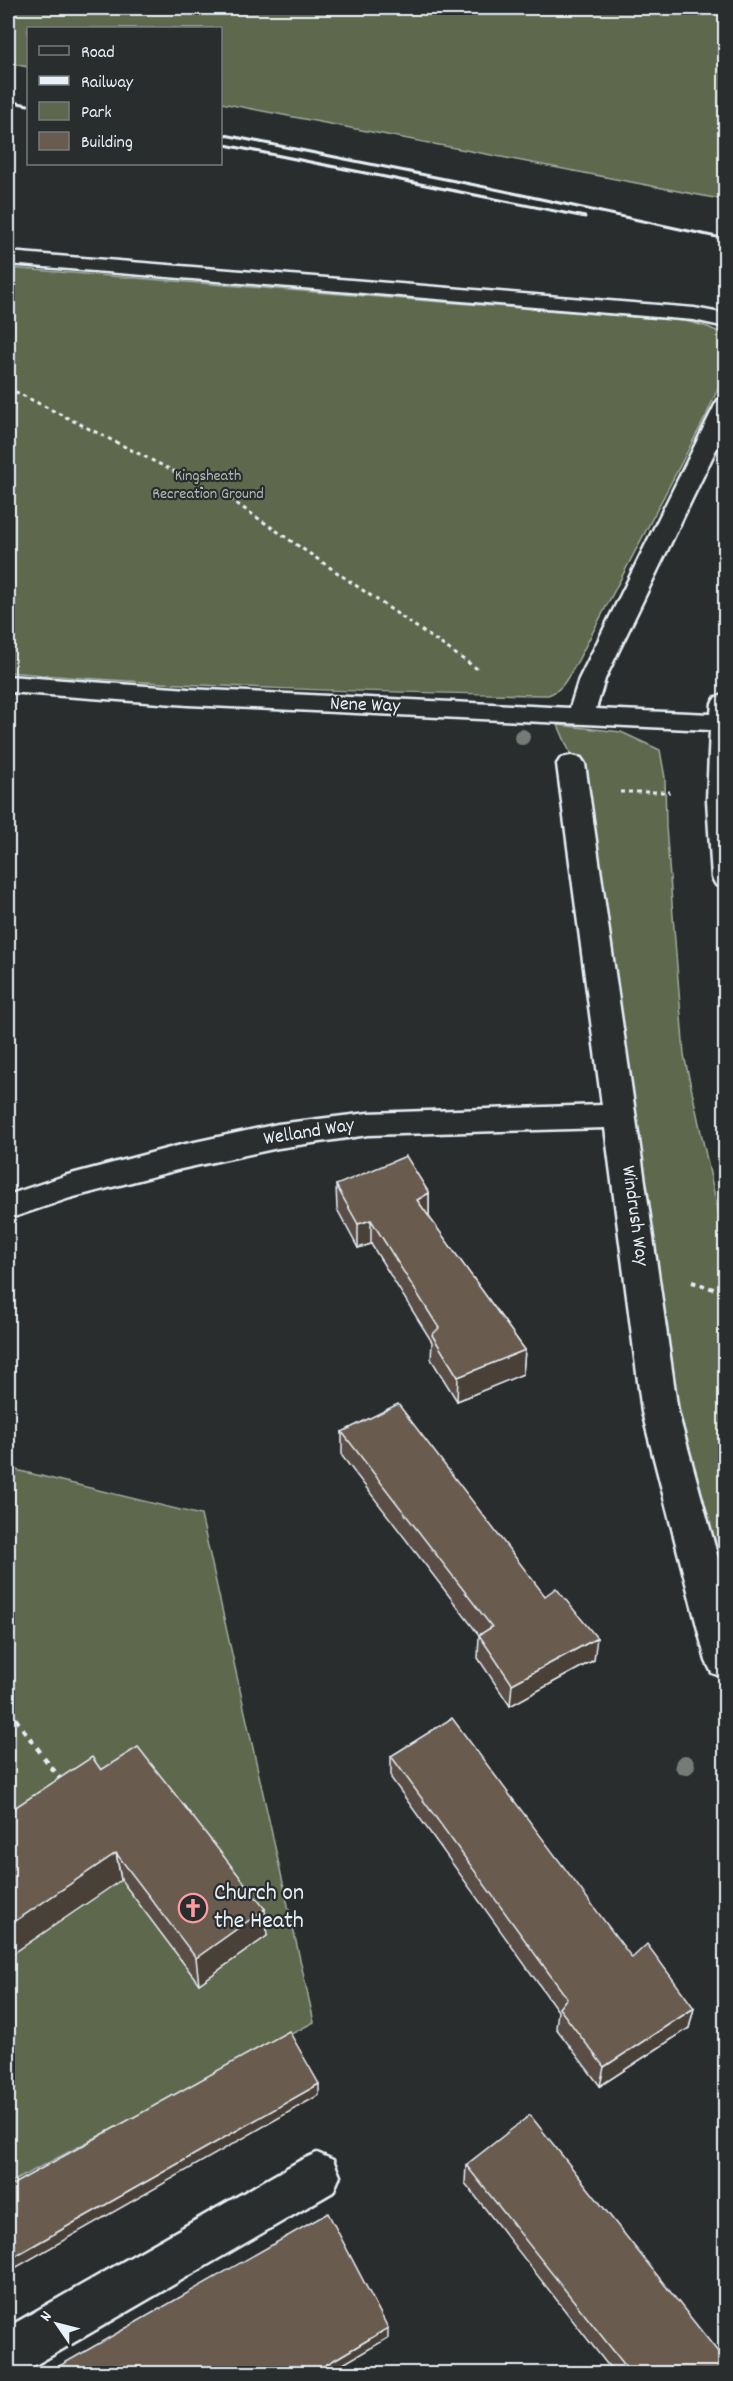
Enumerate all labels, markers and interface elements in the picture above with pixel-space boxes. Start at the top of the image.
legend [27,27,222,165]
text: Road [81,41,115,66]
text: Railway [81,71,134,96]
text: Park [81,101,112,126]
text: Building [81,131,133,156]
park label: Kingsheath Recreation Ground [152,465,264,506]
street label: Nene Way [329,691,401,721]
street label: Welland Way [262,1112,357,1154]
street label: Windrush Way [613,1164,655,1269]
place label: Church on the Heath [214,1877,304,1939]
church icon: Church on the Heath [177,1892,209,1924]
north arrow [27,2294,87,2354]
text: N [35,2307,59,2327]

